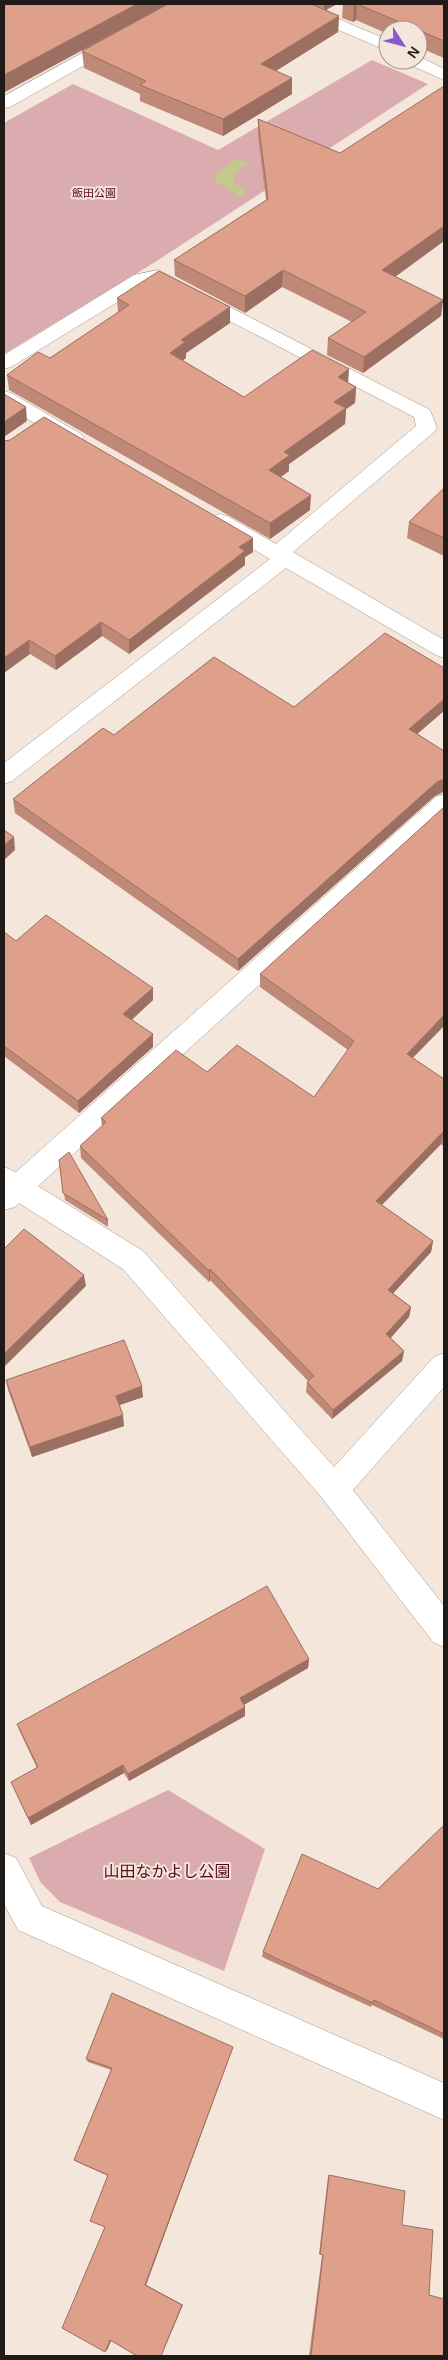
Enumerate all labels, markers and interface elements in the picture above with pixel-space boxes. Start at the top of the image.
north arrow [378,20,428,70]
text: N [404,44,423,61]
park label: 飯田公園 [72,187,116,199]
park label: 山田なかよし公園 [103,1863,231,1880]

